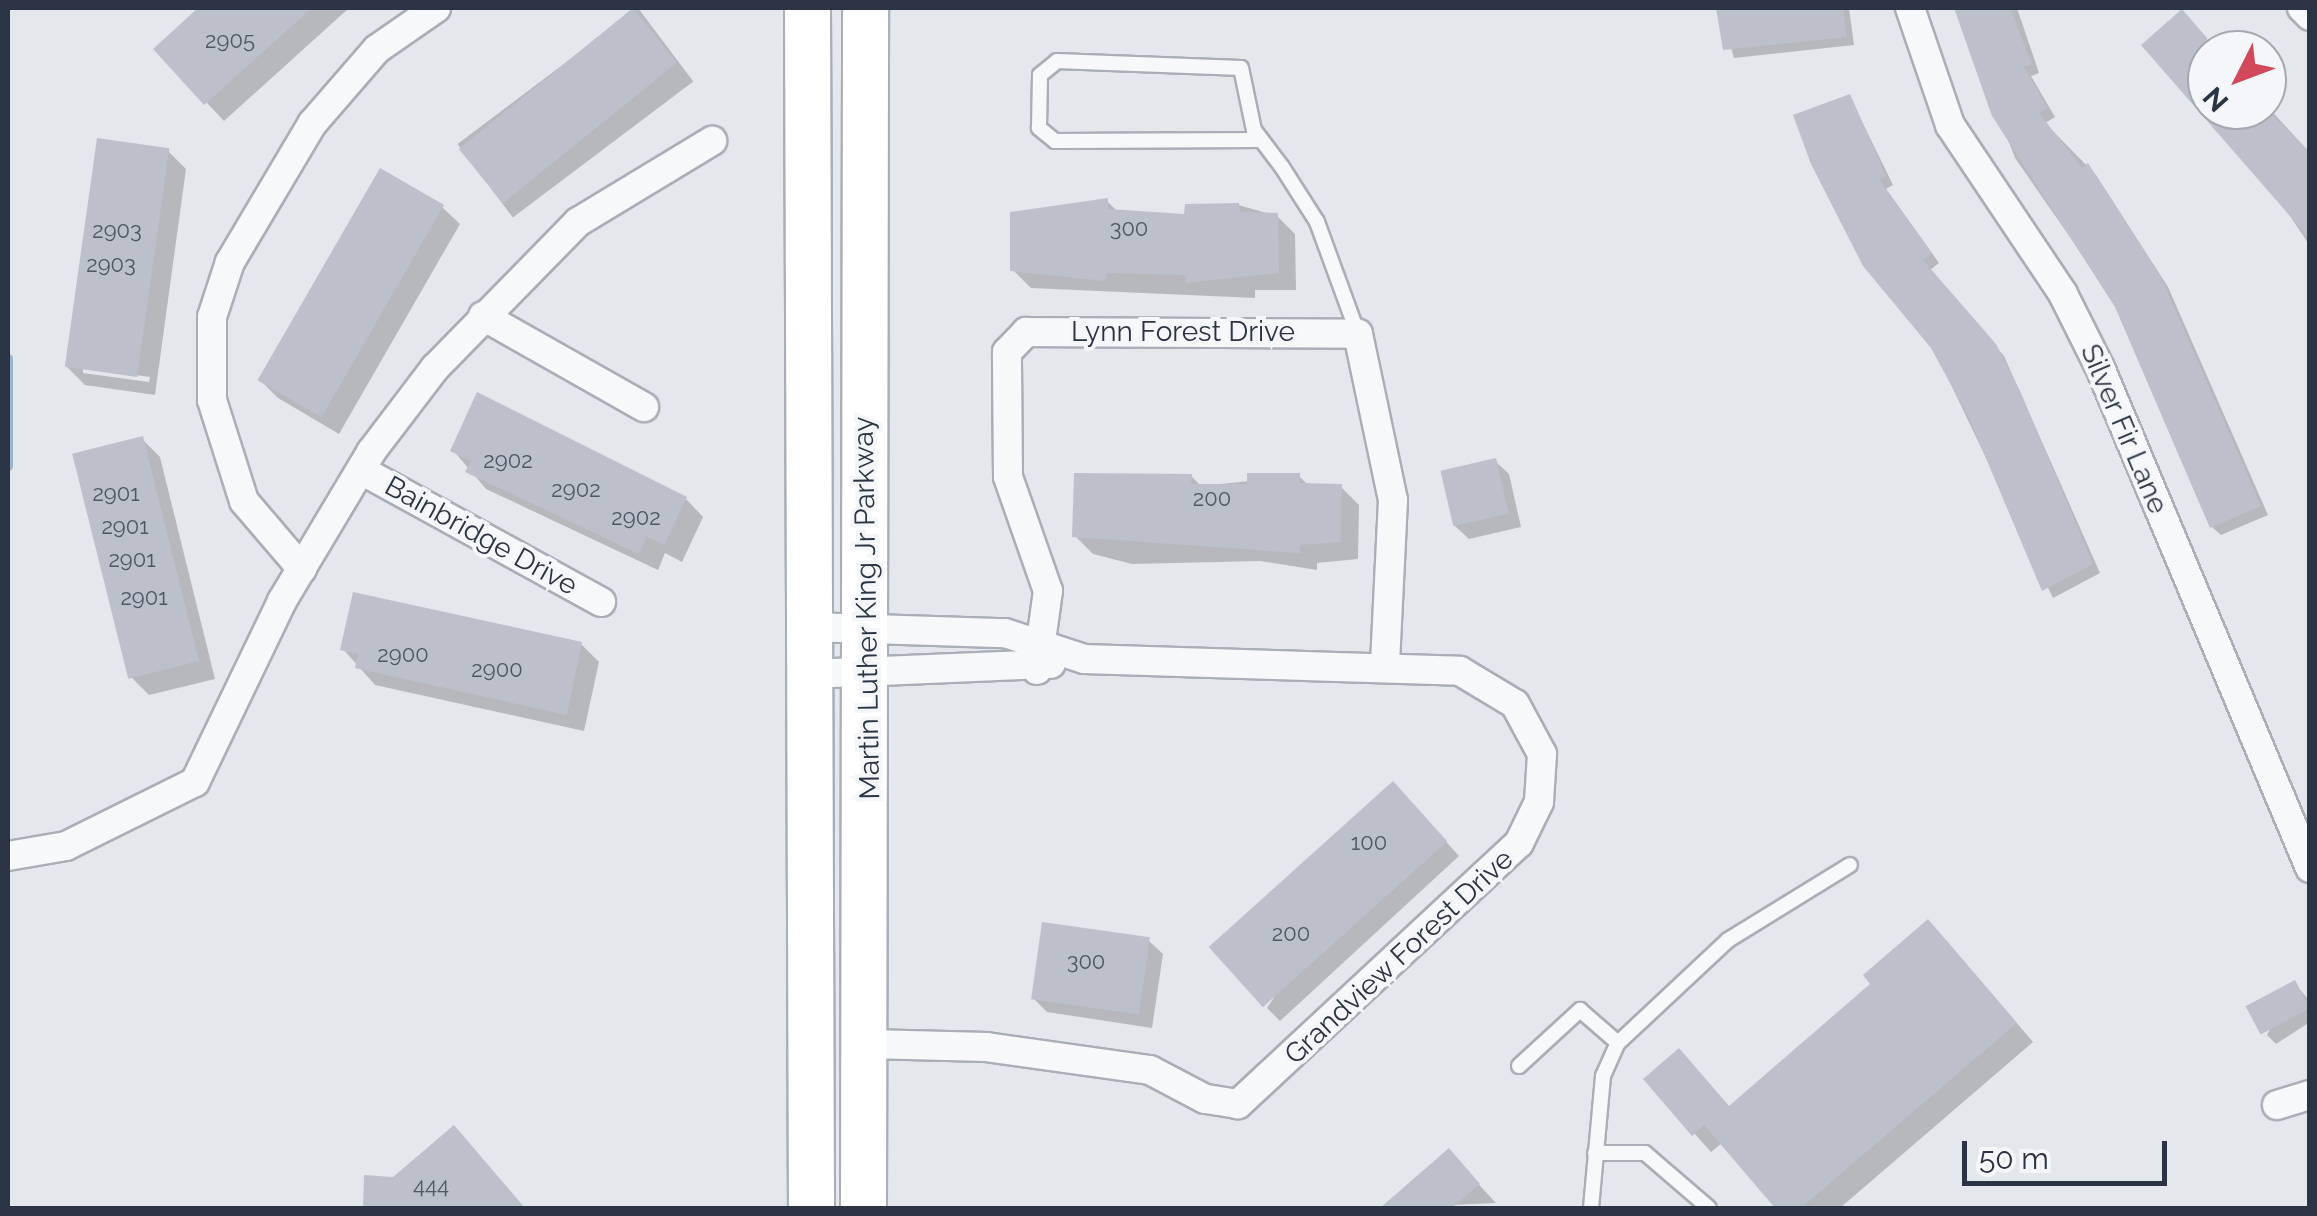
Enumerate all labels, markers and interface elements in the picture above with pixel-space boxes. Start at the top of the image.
house number: 2905 [205,28,255,54]
north arrow [2187,30,2287,130]
text: N [2196,80,2235,118]
house number: 300 [1110,216,1148,242]
house number: 2903 [92,218,142,244]
house number: 2903 [86,252,136,278]
street label: Lynn Forest Drive [1071,315,1295,349]
street label: Silver Fir Lane [2073,339,2175,519]
street label: Martin Luther King Jr Parkway [847,415,887,801]
house number: 2902 [483,448,533,474]
street label: Bainbridge Drive [379,469,583,603]
house number: 2902 [551,477,601,503]
house number: 2901 [92,481,140,507]
house number: 200 [1193,486,1231,512]
house number: 2902 [611,505,661,531]
house number: 2901 [101,514,149,540]
house number: 2901 [108,547,156,573]
house number: 2901 [120,585,168,611]
house number: 2900 [377,642,429,668]
house number: 2900 [471,657,523,683]
house number: 100 [1351,830,1387,856]
street label: Grandview Forest Drive [1278,842,1520,1072]
house number: 200 [1272,921,1310,947]
house number: 300 [1067,949,1105,975]
scale bar [1967,1121,2172,1183]
text: 50 m [1979,1141,2049,1176]
house number: 444 [413,1173,449,1199]

